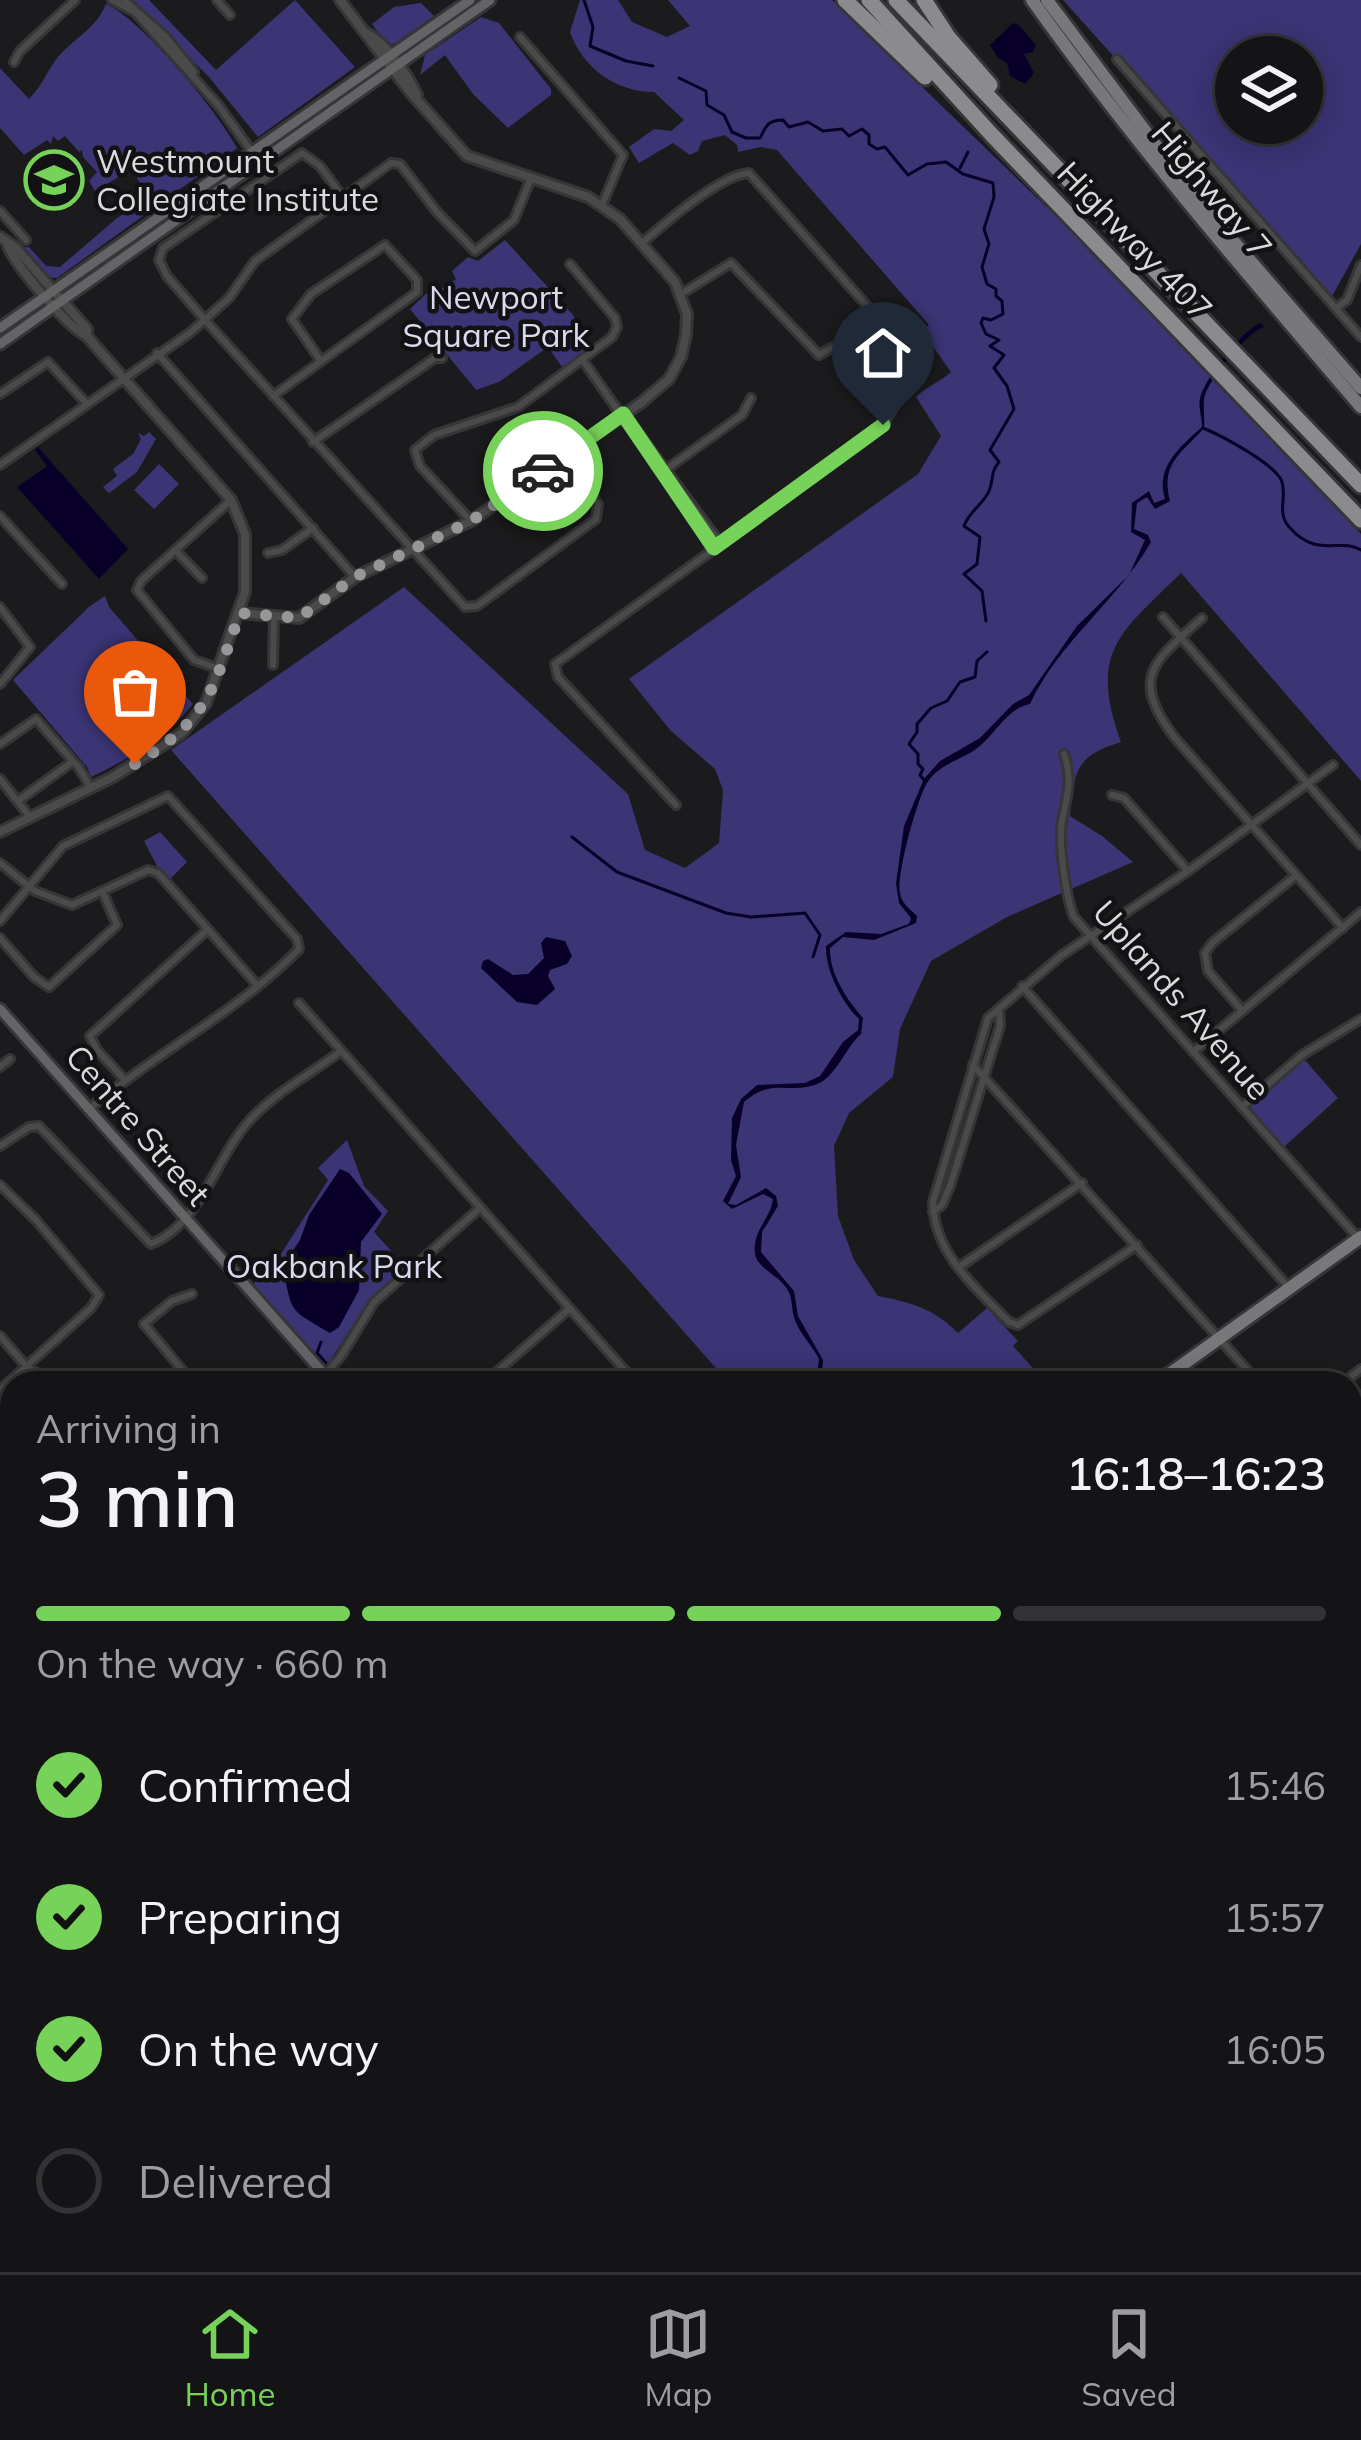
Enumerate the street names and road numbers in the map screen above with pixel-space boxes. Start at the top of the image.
street label: Highway 7 [1143,113,1281,266]
street label: Highway 407 [1049,152,1222,329]
street label: Uplands Avenue [1085,892,1280,1108]
street label: Centre Street [57,1036,219,1214]

